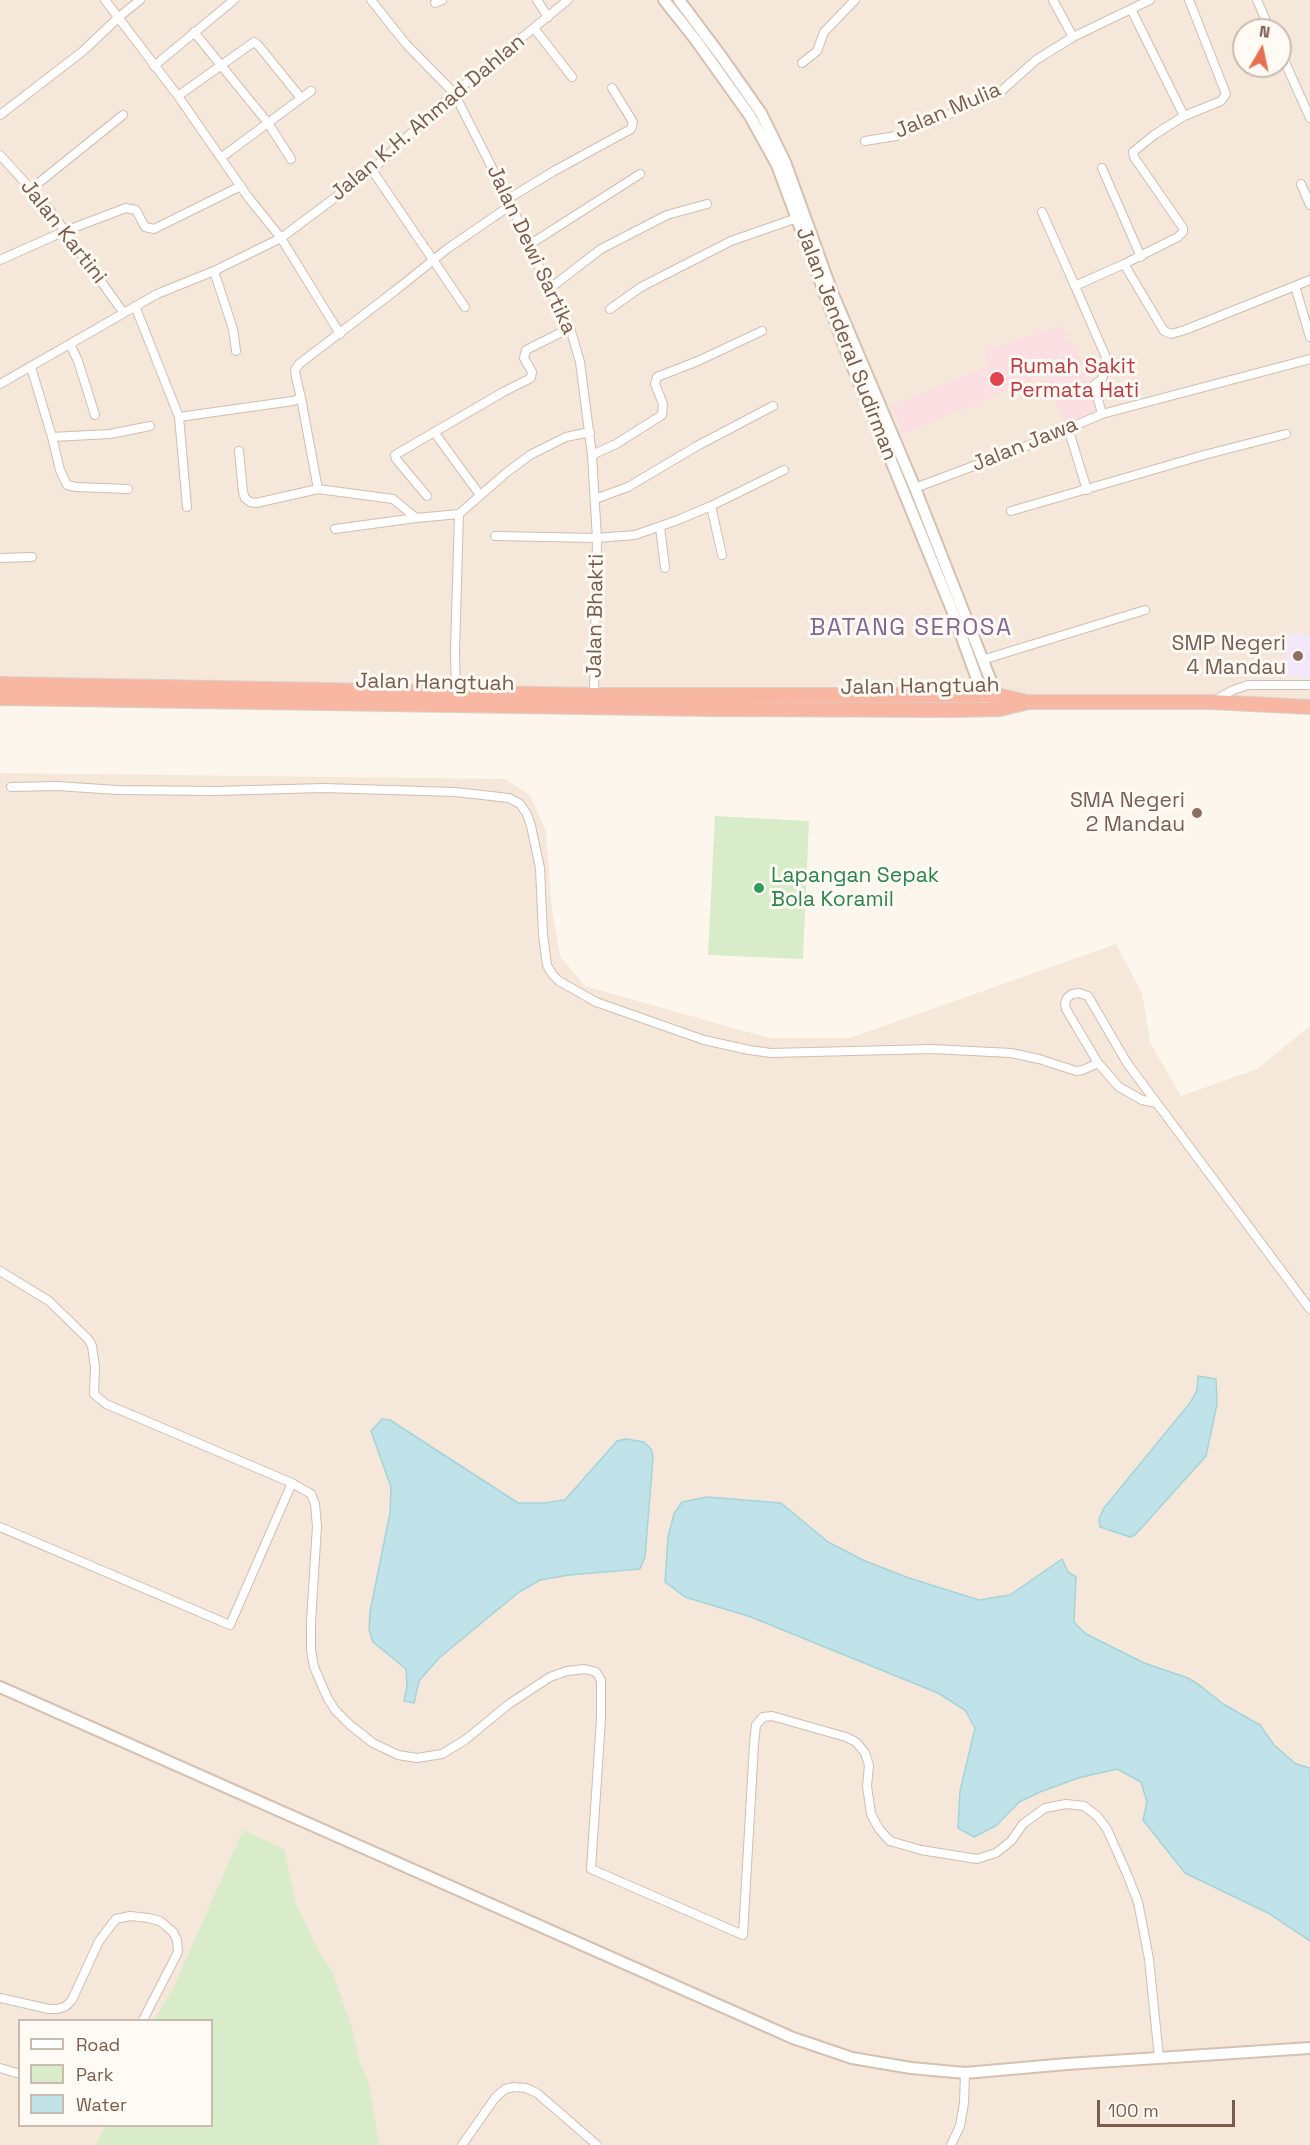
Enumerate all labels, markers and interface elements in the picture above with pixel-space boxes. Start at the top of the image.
north arrow [1232,18,1292,78]
text: N [1258,20,1272,43]
street label: Jalan K.H. Ahmad Dahlan [326,29,530,207]
street label: Jalan Mulia [891,77,1005,145]
street label: Jalan Dewi Sartika [481,161,581,339]
street label: Jalan Kartini [15,175,111,289]
street label: Jalan Jenderal Sudirman [790,224,902,464]
place label: Rumah Sakit Permata Hati [1010,354,1139,404]
marker: Rumah Sakit Permata Hati [988,370,1006,388]
street label: Jalan Jawa [968,412,1082,478]
street label: Jalan Bhakti [582,554,610,678]
district label: BATANG SEROSA [809,614,1013,642]
place label: SMP Negeri 4 Mandau [1172,631,1286,681]
marker: SMP Negeri 4 Mandau [1291,649,1305,663]
street label: Jalan Hangtuah [355,669,515,697]
street label: Jalan Hangtuah [840,673,1000,701]
place label: SMA Negeri 2 Mandau [1070,788,1185,838]
marker: SMA Negeri 2 Mandau [1190,806,1204,820]
place label: Lapangan Sepak Bola Koramil [771,863,939,913]
marker: Lapangan Sepak Bola Koramil [752,881,766,895]
legend [18,2019,213,2127]
text: Road [76,2033,120,2056]
text: Park [76,2063,113,2086]
scale bar [1100,2088,1238,2126]
text: Water [76,2093,127,2116]
text: 100 m [1108,2099,1159,2122]

